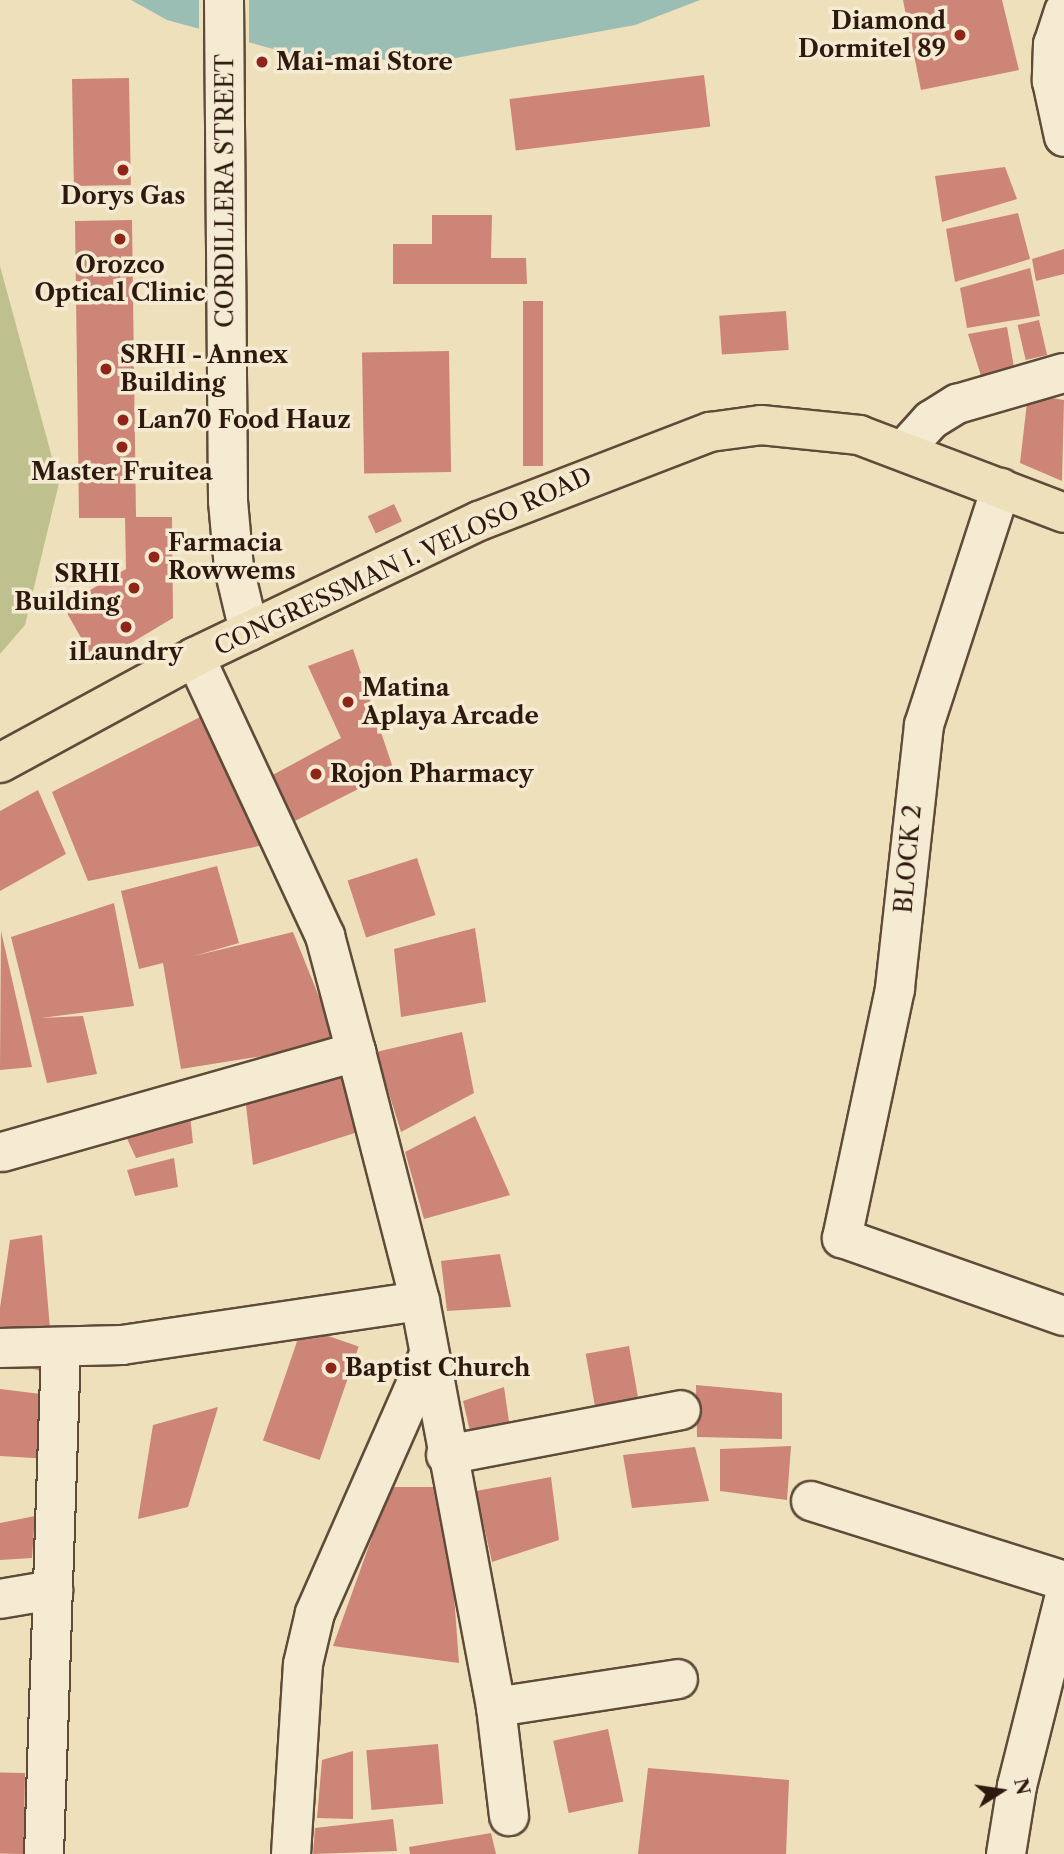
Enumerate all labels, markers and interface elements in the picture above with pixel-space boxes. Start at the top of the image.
place label: Diamond Dormitel 89 [798,7,946,63]
marker: Diamond Dormitel 89 [952,27,968,43]
place label: Mai-mai Store [276,48,453,76]
street label: CORDILLERA STREET [211,54,239,328]
marker: Mai-mai Store [254,54,270,70]
marker: Dorys Gas [115,162,131,178]
place label: Dorys Gas [61,182,185,210]
marker: Orozco Optical Clinic [112,231,128,247]
place label: Orozco Optical Clinic [34,251,206,307]
place label: SRHI - Annex Building [120,341,289,397]
marker: SRHI - Annex Building [98,361,114,377]
place label: Lan70 Food Hauz [137,406,351,434]
marker: Lan70 Food Hauz [115,412,131,428]
marker: Master Fruitea [114,439,130,455]
place label: Master Fruitea [31,458,213,486]
street label: CONGRESSMAN I. VELOSO ROAD [209,460,597,662]
place label: Farmacia Rowwems [168,529,296,585]
marker: Farmacia Rowwems [146,549,162,565]
place label: SRHI Building [14,560,120,616]
marker: SRHI Building [126,580,142,596]
marker: iLaundry [118,619,134,635]
place label: iLaundry [69,638,183,666]
place label: Matina Aplaya Arcade [362,674,540,730]
marker: Matina Aplaya Arcade [340,694,356,710]
place label: Rojon Pharmacy [330,760,533,788]
marker: Rojon Pharmacy [308,766,324,782]
street label: BLOCK 2 [889,803,927,915]
place label: Baptist Church [345,1354,530,1382]
marker: Baptist Church [323,1360,339,1376]
north arrow [966,1756,1036,1826]
text: N [1009,1776,1035,1797]

